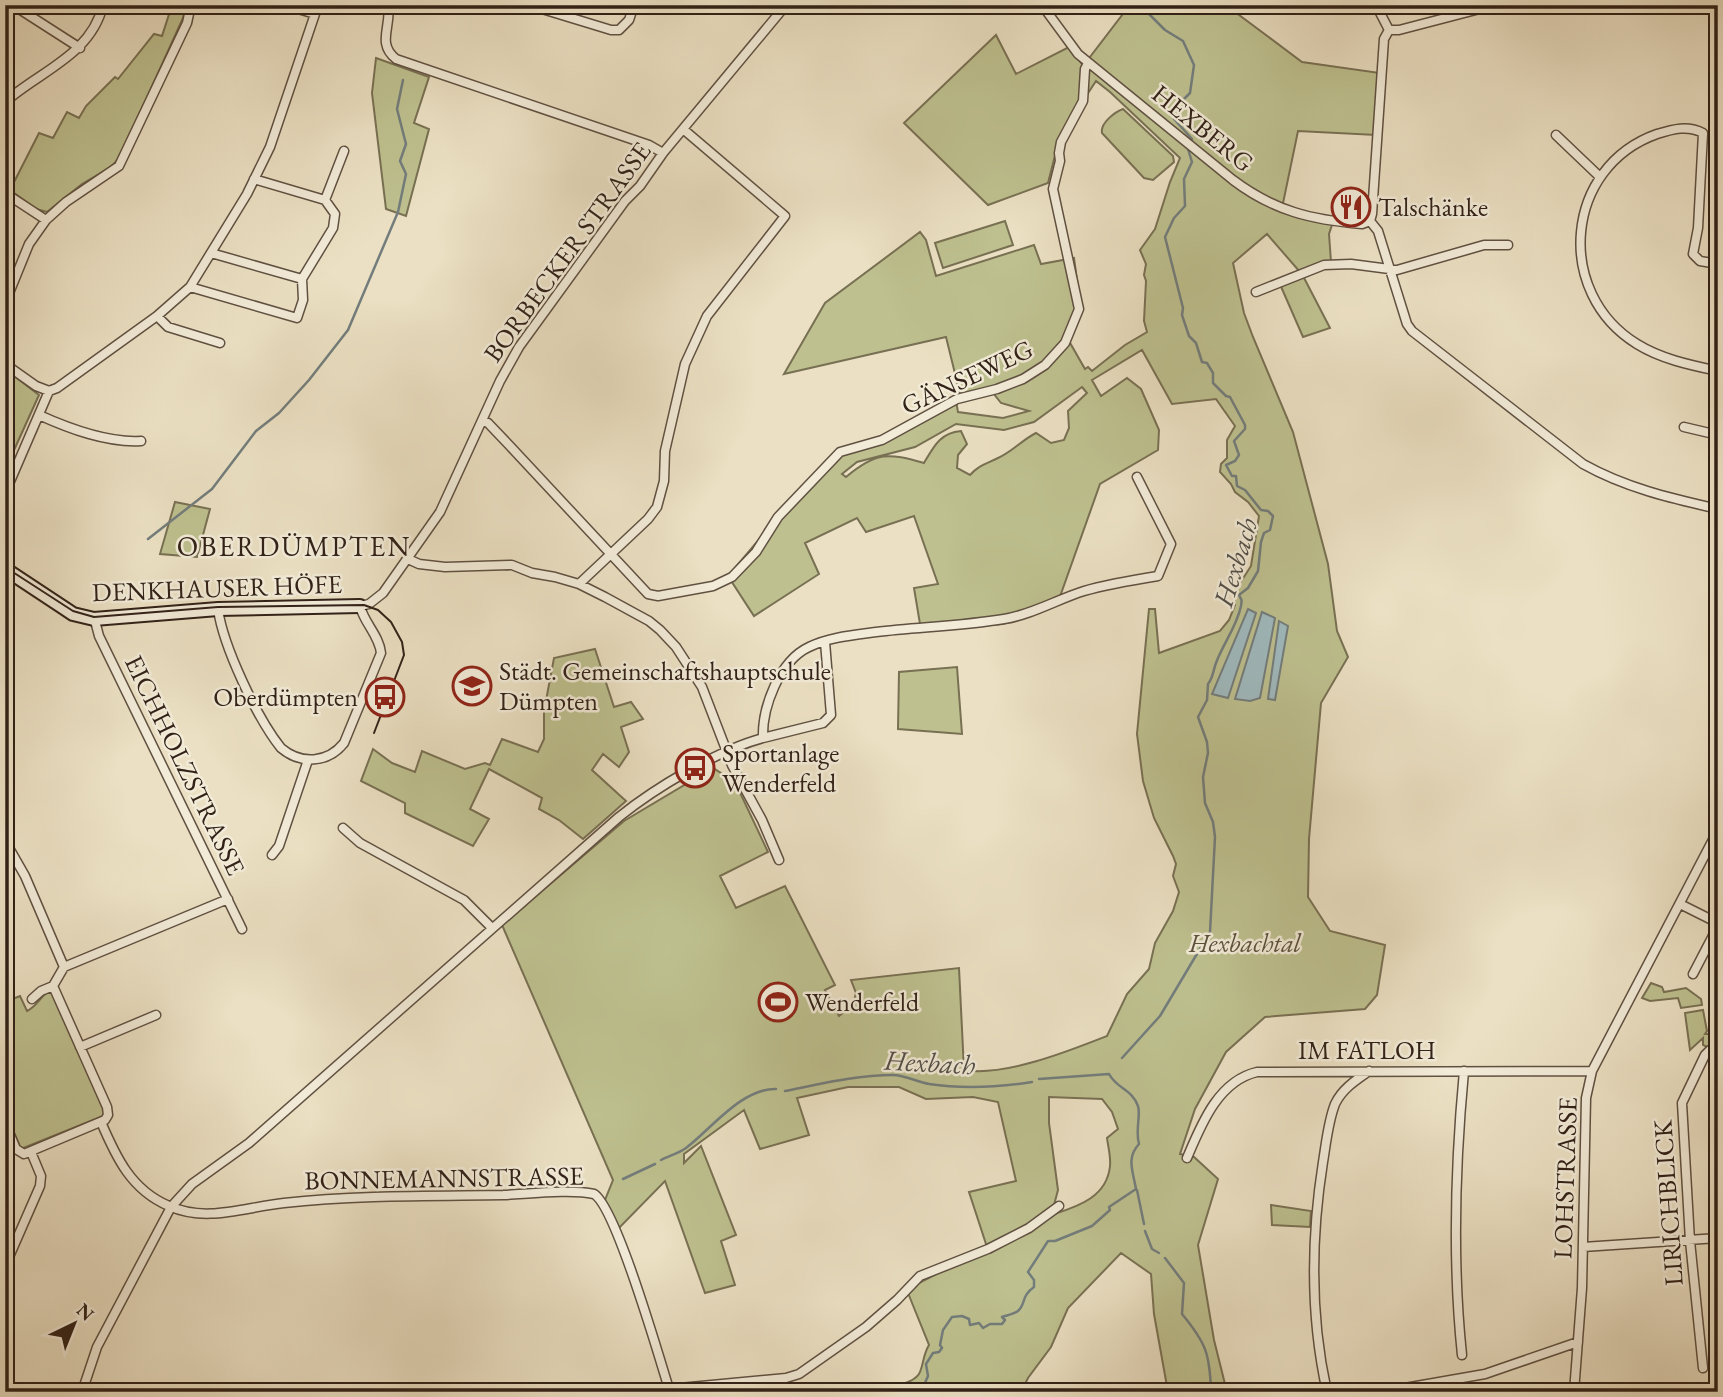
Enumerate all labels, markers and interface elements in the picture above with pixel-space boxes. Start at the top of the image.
street label: HEXBERG [1145,77,1261,179]
street label: BORBECKER STRASSE [476,135,659,369]
restaurant icon: Talschänke [1330,186,1372,228]
place label: Talschänke [1378,190,1488,224]
street label: GÄNSEWEG [896,332,1038,422]
water label: Hexbach [1204,513,1266,612]
district label: OBERDÜMPTEN [177,528,411,564]
street label: DENKHAUSER HÖFE [91,567,343,609]
street label: EICHHOLZSTRASSE [117,649,253,881]
place label: Städt. Gemeinschaftshauptschule Dümpten [499,654,831,718]
school or university icon: Städt. Gemeinschaftshauptschule Dümpten [451,665,493,707]
bus stop icon: Oberdümpten [364,676,406,718]
place label: Oberdümpten [213,680,358,714]
place label: Sportanlage Wenderfeld [722,736,839,800]
bus stop icon: Sportanlage Wenderfeld [674,747,716,789]
park label: Hexbachtal [1188,926,1301,960]
sports icon: Wenderfeld [757,981,799,1023]
place label: Wenderfeld [805,985,920,1019]
street label: IM FATLOH [1298,1033,1436,1067]
water label: Hexbach [883,1042,977,1082]
street label: LOHSTRASSE [1545,1096,1585,1260]
street label: LIRICHBLICK [1645,1119,1691,1287]
street label: BONNEMANNSTRASSE [304,1159,584,1197]
north arrow [38,1288,108,1358]
text: N [71,1298,100,1327]

